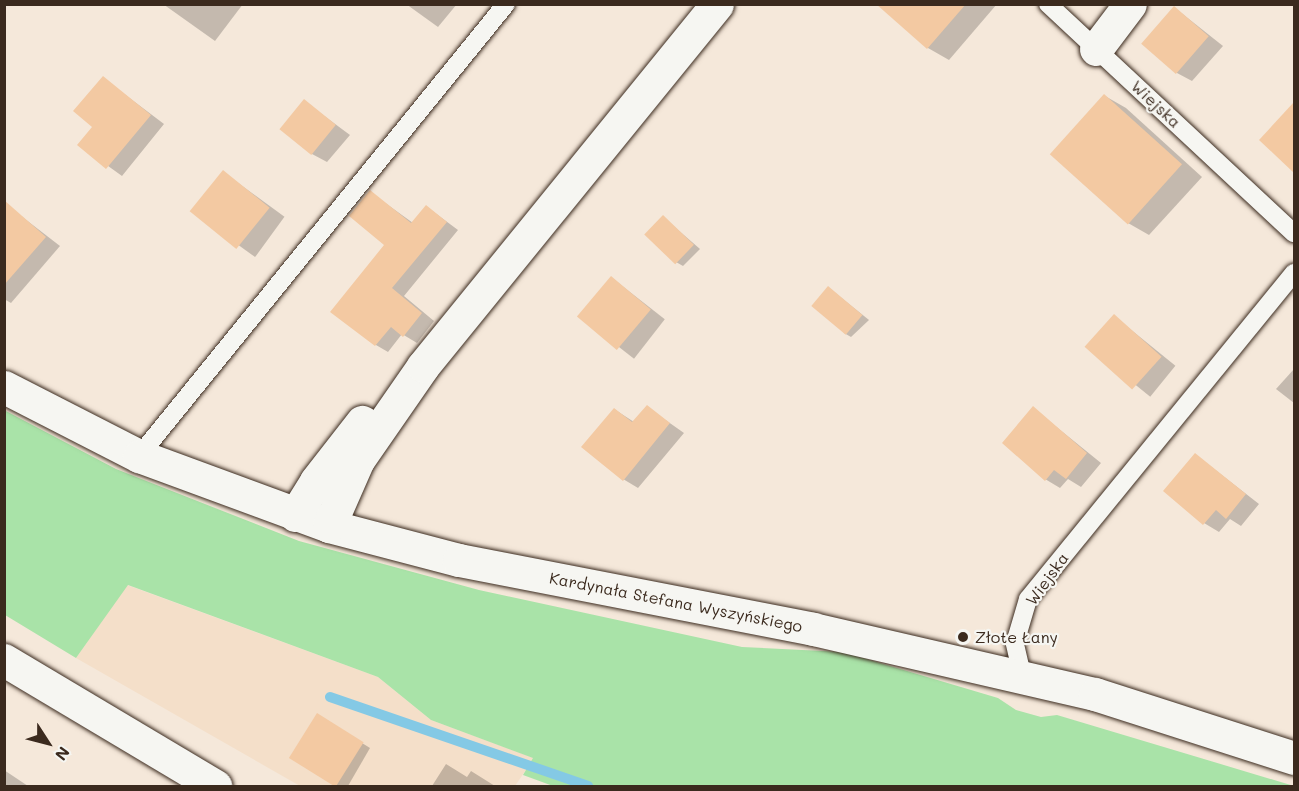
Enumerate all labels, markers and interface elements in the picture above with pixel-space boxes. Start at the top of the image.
street label: Wiejska [1127,76,1185,132]
street label: Wiejska [1021,549,1073,609]
street label: Kardynała Stefana Wyszyńskiego [548,568,804,636]
place label: Złote Łany [975,627,1058,647]
marker: Złote Łany [956,630,970,644]
north arrow [18,713,78,773]
text: N [51,743,75,765]

